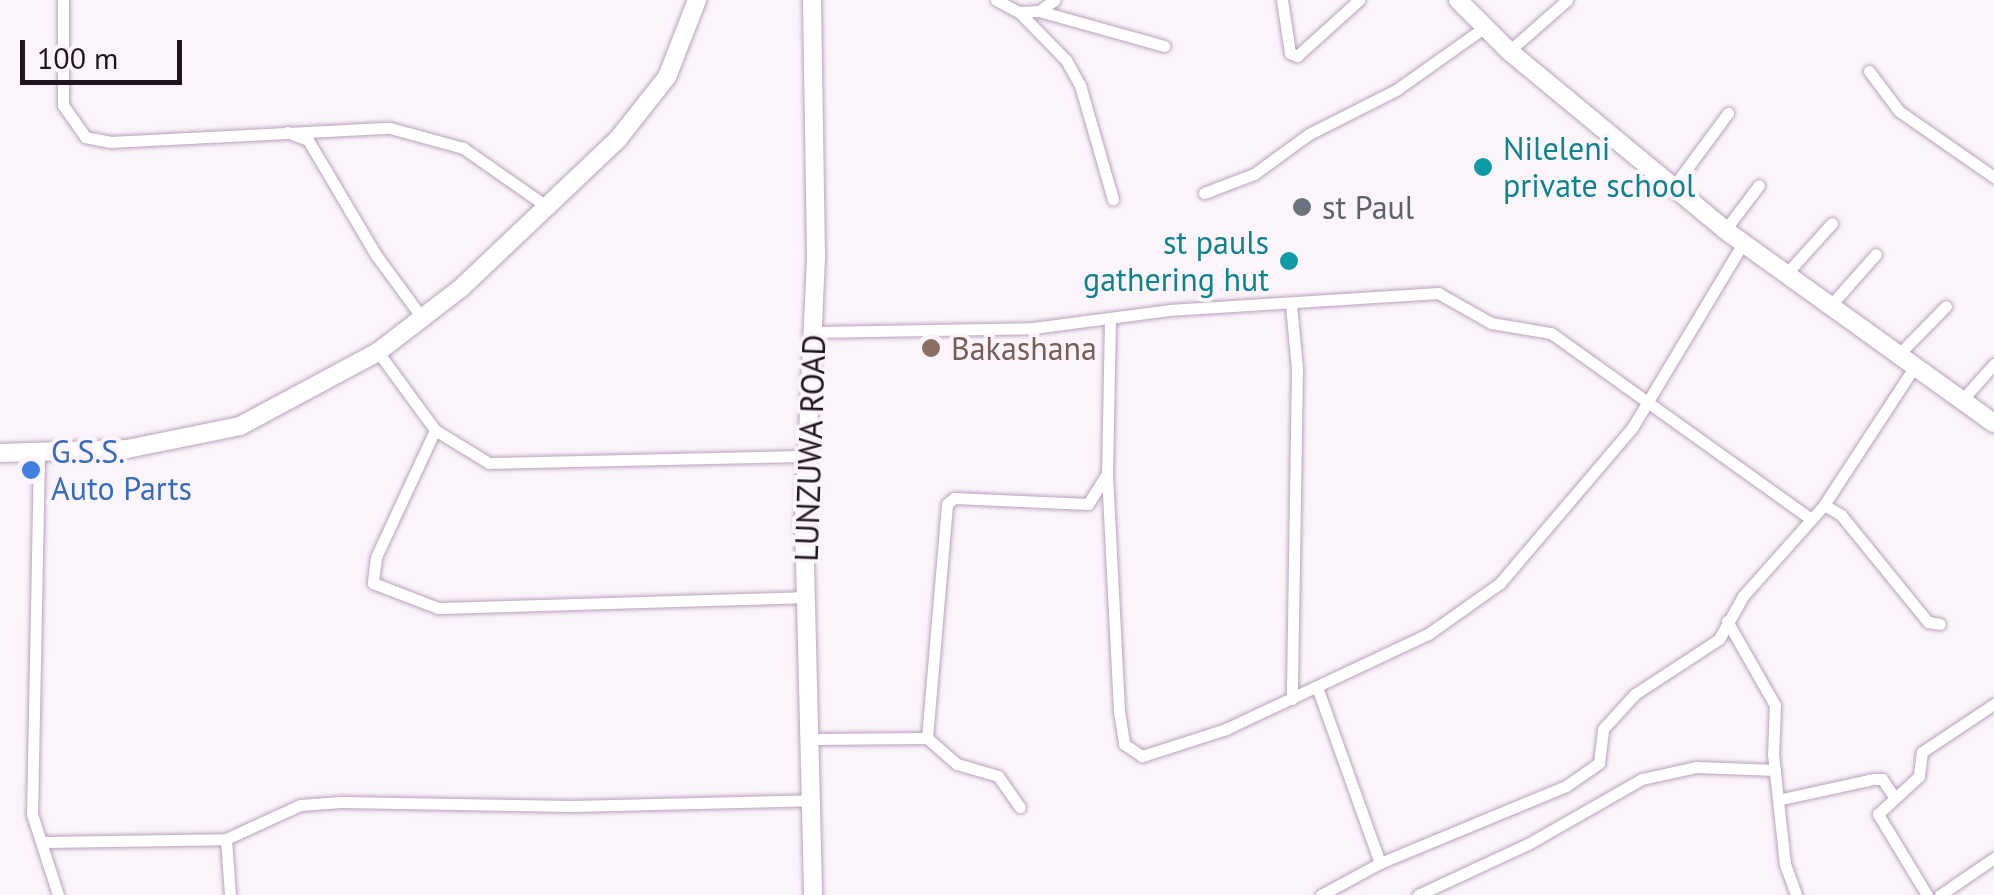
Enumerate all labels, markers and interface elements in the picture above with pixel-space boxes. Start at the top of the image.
scale bar [25,20,188,82]
text: 100 m [37,38,118,77]
place label: Nileleni private school [1503,130,1695,205]
marker: Nileleni private school [1472,156,1494,178]
place label: st Paul [1322,188,1414,226]
marker: st Paul [1291,196,1313,218]
place label: st pauls gathering hut [1083,224,1269,299]
marker: st pauls gathering hut [1278,250,1300,272]
place label: Bakashana [951,329,1097,367]
street label: LUNZUWA ROAD [787,333,833,563]
marker: Bakashana [920,337,942,359]
place label: G.S.S. Auto Parts [51,433,192,508]
marker: G.S.S. Auto Parts [20,459,42,481]

